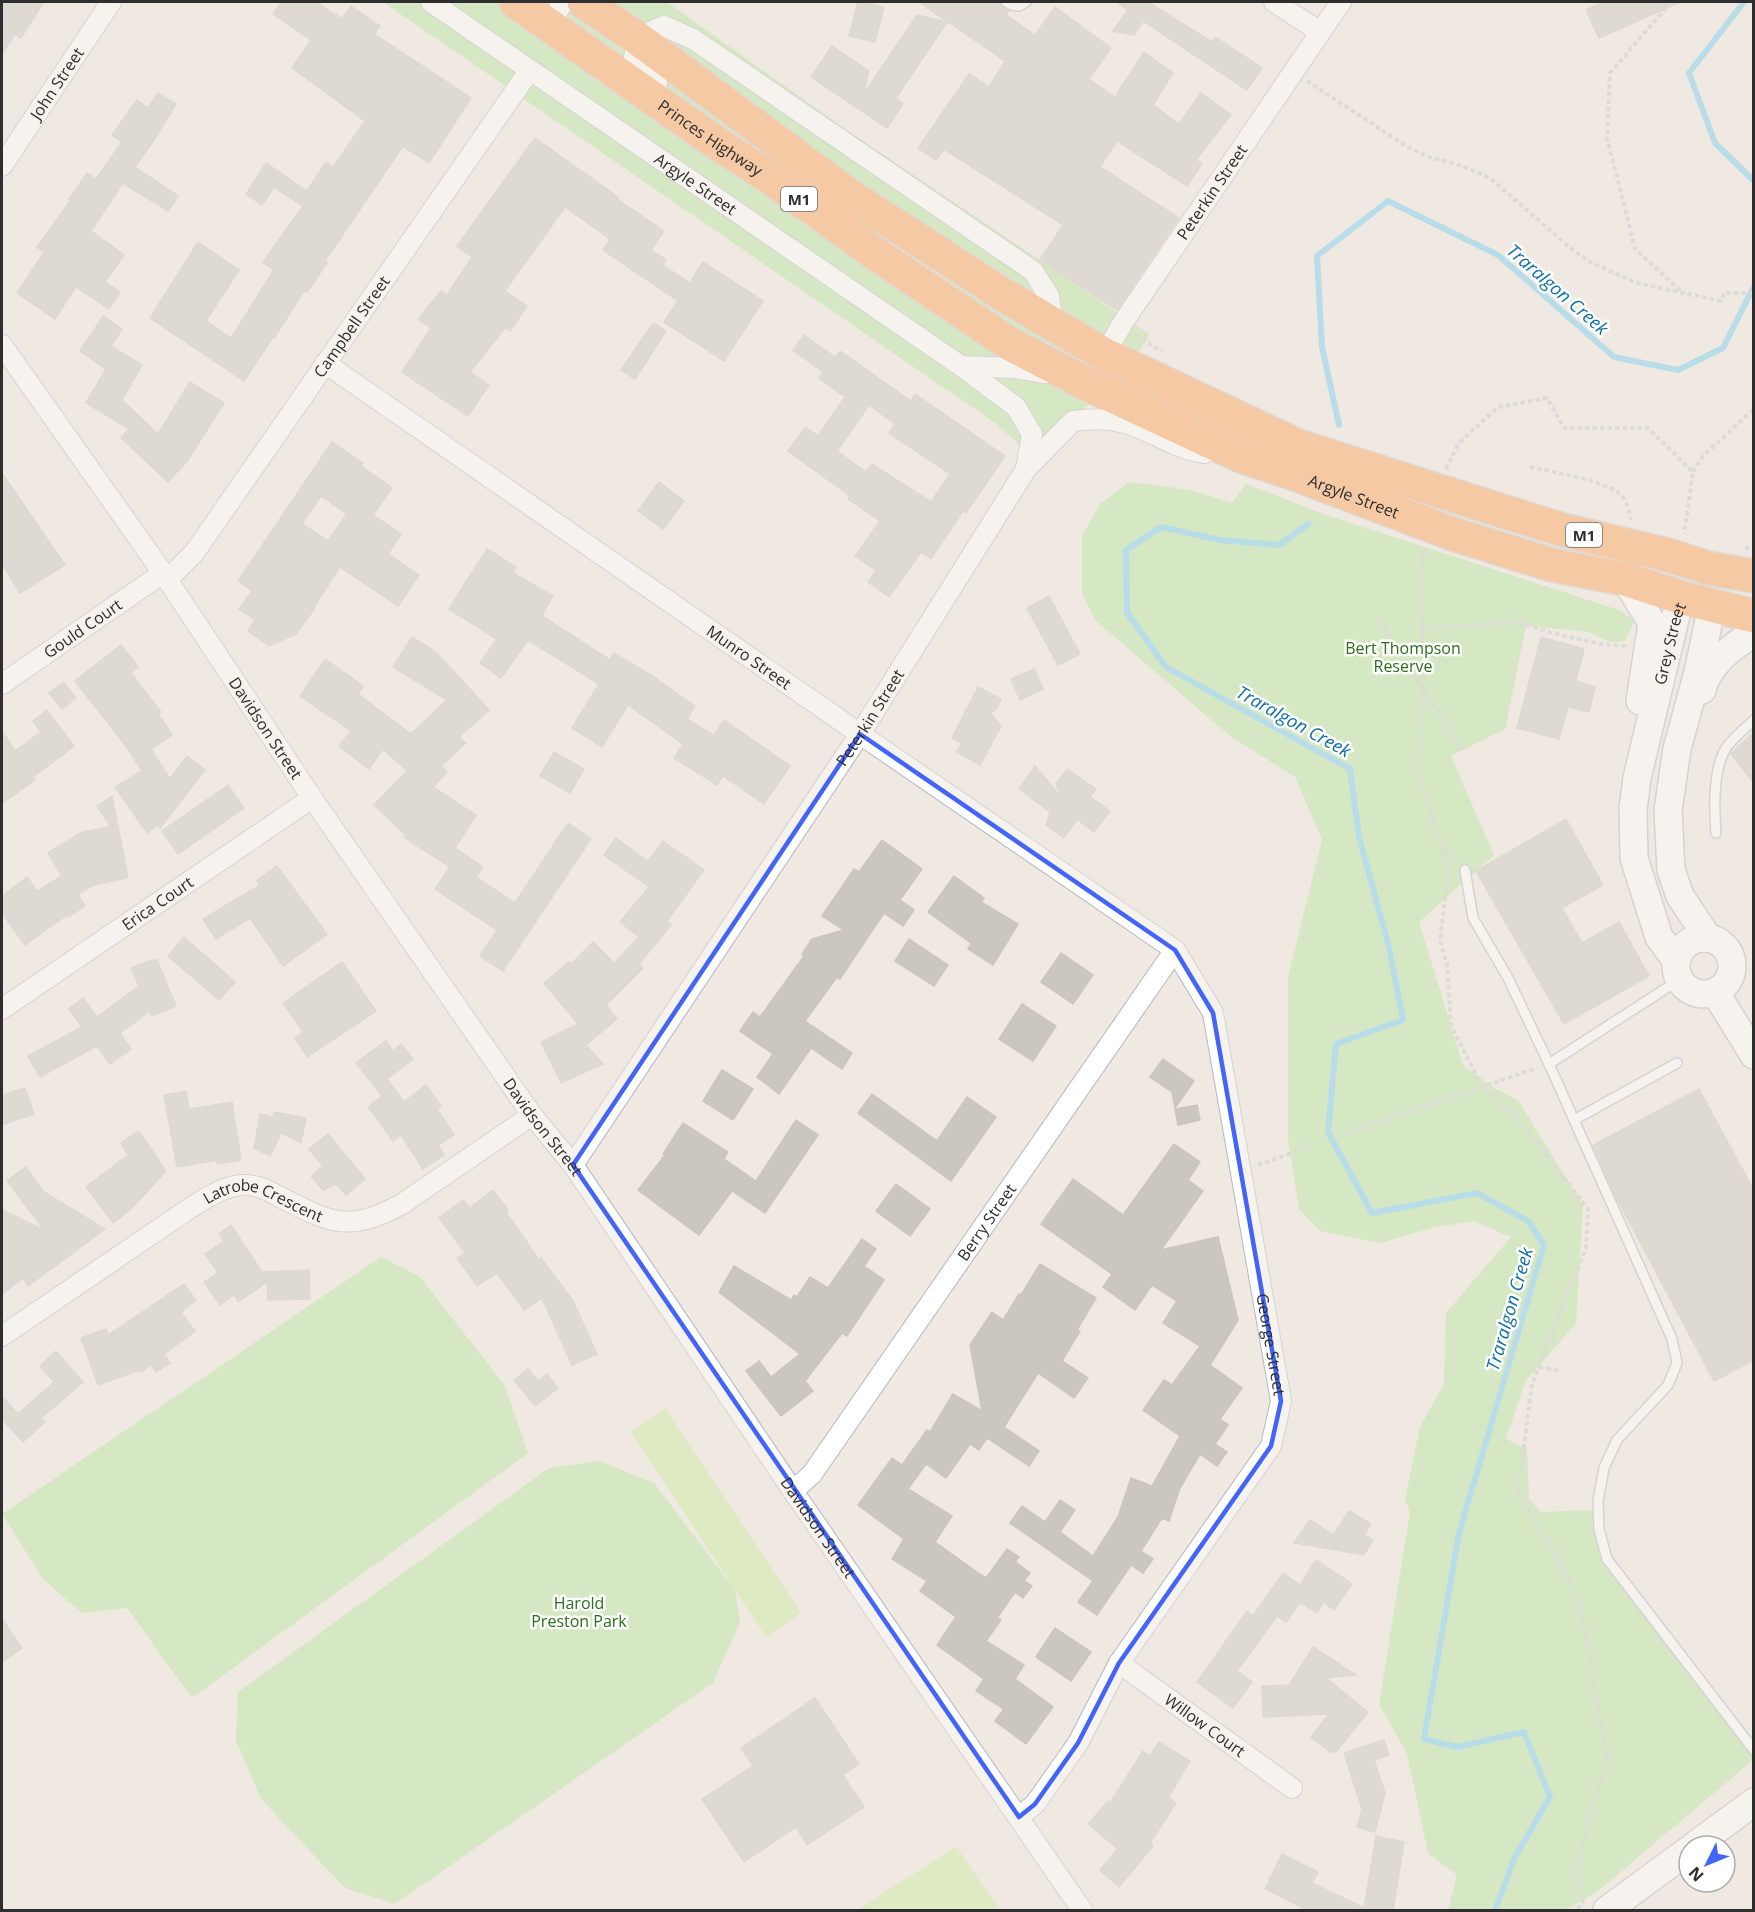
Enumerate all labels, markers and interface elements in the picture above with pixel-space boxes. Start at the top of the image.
street label: John Street [24,43,89,126]
street label: Princes Highway [654,94,768,182]
street label: Peterkin Street [1171,140,1252,244]
street label: Argyle Street [650,148,741,220]
road number: M1 [781,187,817,211]
water label: Traralgon Creek [1502,238,1615,341]
street label: Campbell Street [308,271,395,382]
street label: Argyle Street [1305,469,1402,524]
road number: M1 [1566,523,1602,547]
street label: Gould Court [39,593,127,663]
street label: Grey Street [1649,599,1691,687]
street label: Munro Street [702,620,796,694]
park label: Bert Thompson Reserve [1345,637,1461,677]
street label: Peterkin Street [831,665,909,770]
street label: Davidson Street [224,673,308,784]
water label: Traralgon Creek [1233,680,1356,763]
street label: Erica Court [117,871,198,935]
street label: Davidson Street [498,1073,588,1180]
street label: Latrobe Crescent [199,1174,326,1227]
street label: Berry Street [952,1179,1021,1265]
water label: Traralgon Creek [1480,1243,1538,1373]
street label: George Street [1251,1292,1291,1397]
street label: Davidson Street [776,1472,861,1583]
park label: Harold Preston Park [531,1592,627,1632]
street label: Willow Court [1160,1688,1250,1762]
north arrow [1677,1834,1737,1894]
text: N [1684,1862,1709,1886]

